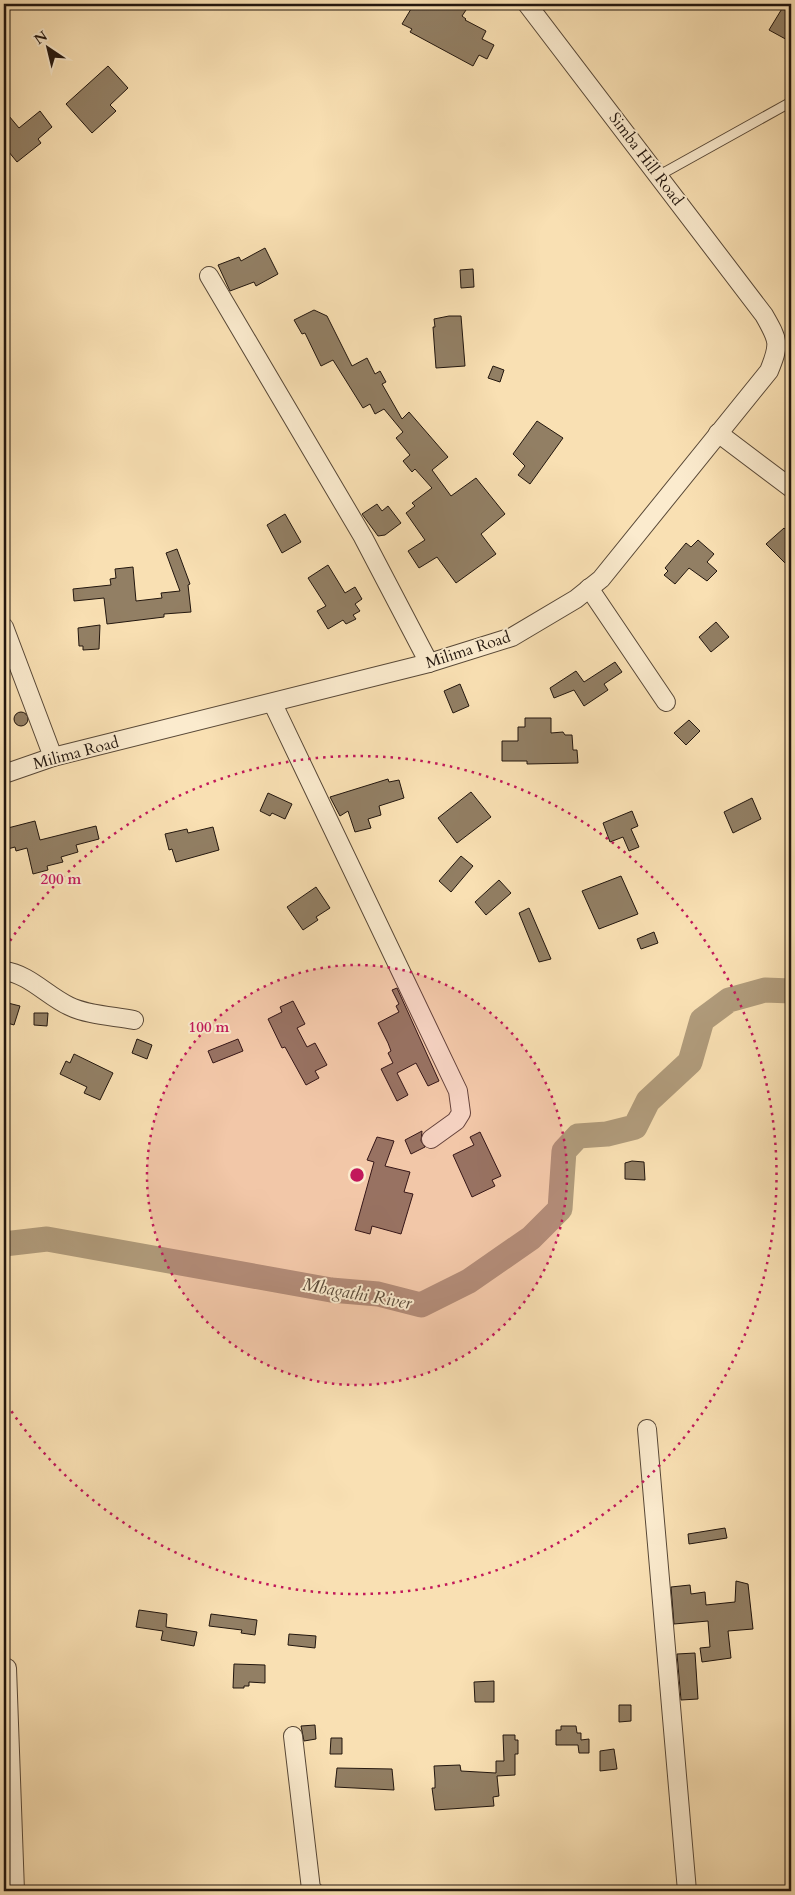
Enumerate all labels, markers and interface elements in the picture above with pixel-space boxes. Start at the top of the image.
north arrow [22,22,72,72]
text: N [30,26,51,49]
street label: Simba Hill Road [604,108,689,210]
street label: Milima Road [423,626,514,674]
street label: Milima Road [31,731,122,775]
text: 200 m [41,869,82,889]
text: 100 m [189,1017,230,1037]
centre of rings [348,1166,366,1184]
water label: Mbagathi River [300,1272,415,1316]

